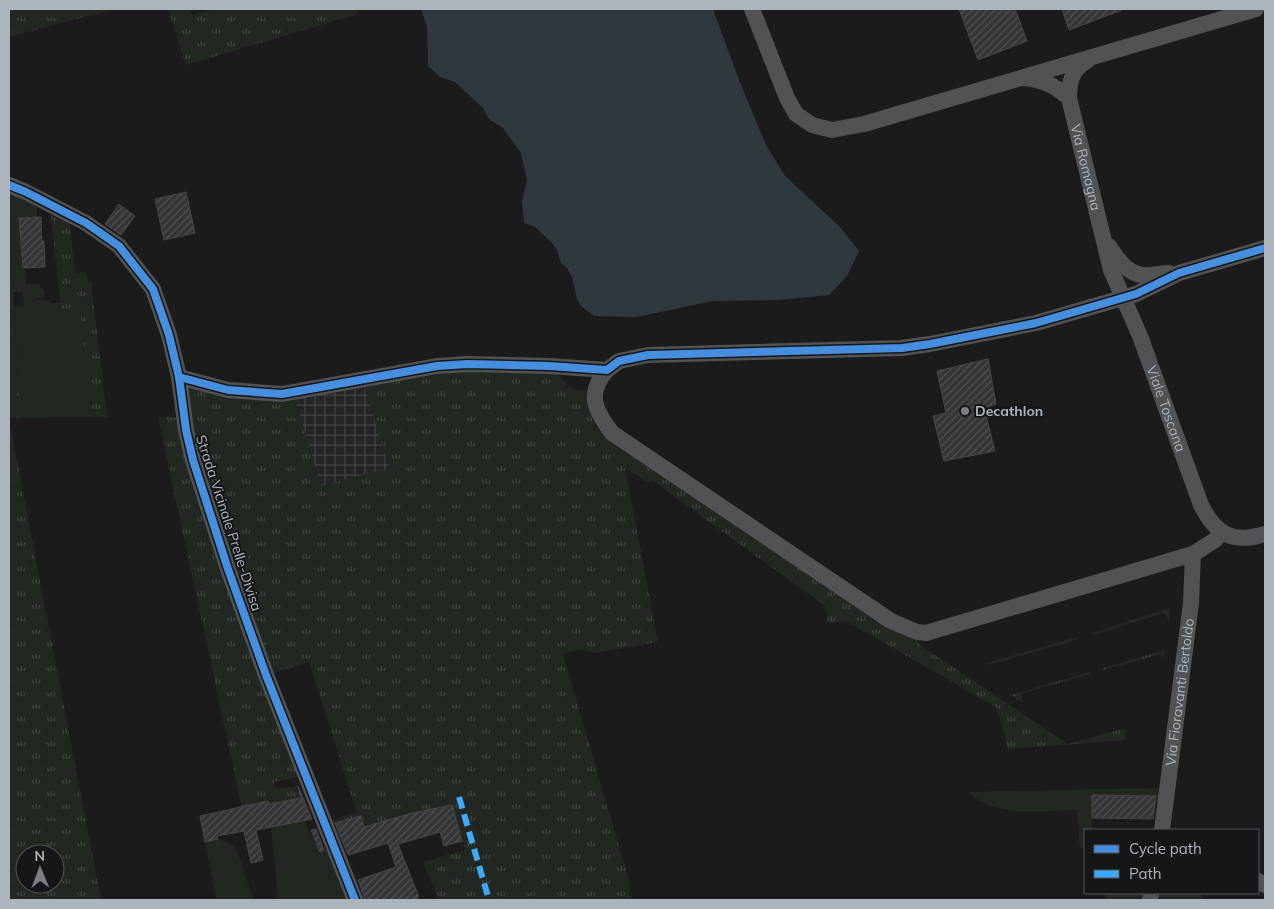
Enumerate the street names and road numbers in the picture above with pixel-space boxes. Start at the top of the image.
street label: Via Romagna [1067,122,1105,212]
street label: Viale Toscana [1142,363,1190,454]
street label: Strada Vicinale Prelle-Divisa [192,433,266,613]
street label: Via Fioravanti Bertoldo [1161,617,1198,767]

